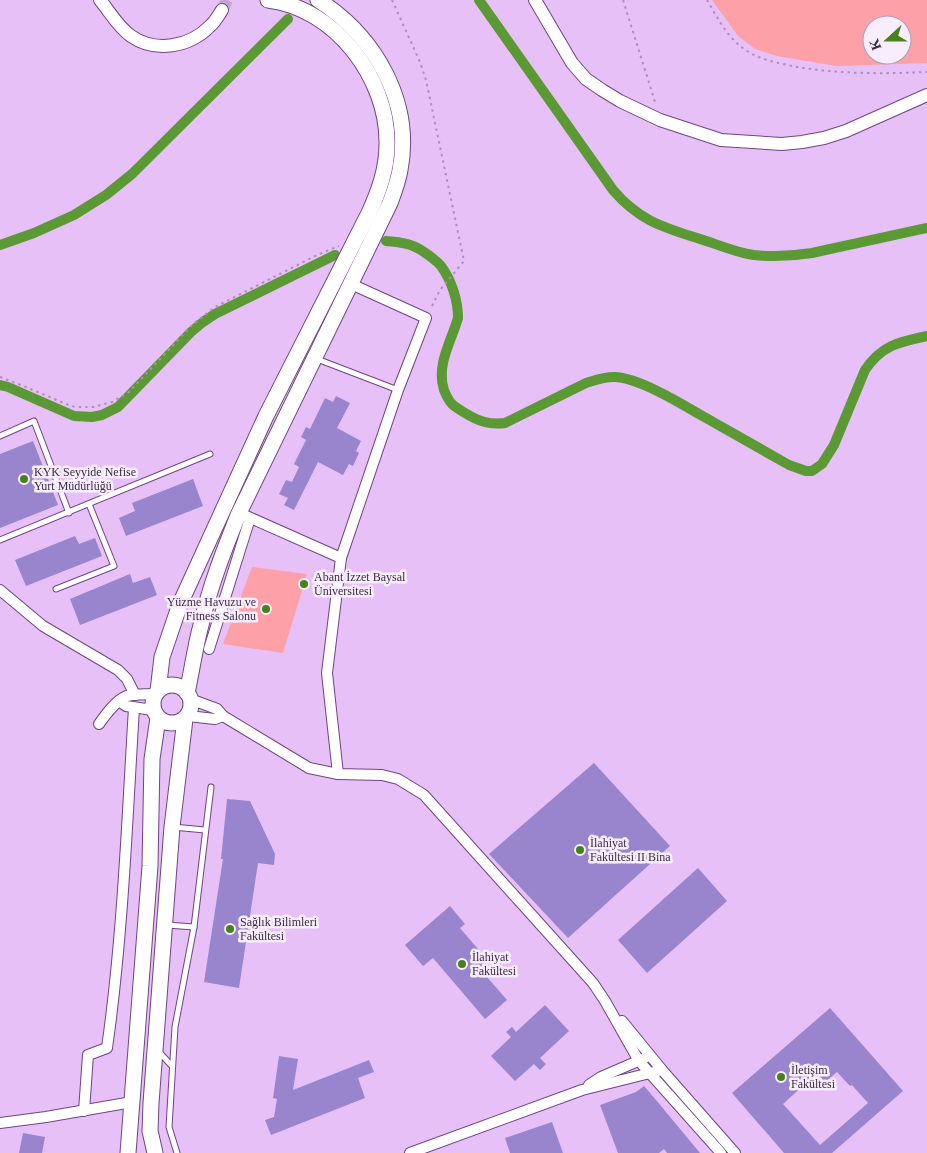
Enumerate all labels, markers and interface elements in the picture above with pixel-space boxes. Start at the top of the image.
north arrow [862,15,912,65]
text: K [866,37,884,52]
place label: KYK Seyyide Nefise Yurt Müdürlüğü [34,465,136,493]
marker: KYK Seyyide Nefise Yurt Müdürlüğü [18,473,30,485]
place label: Abant İzzet Baysal Üniversitesi [314,570,406,598]
marker: Abant İzzet Baysal Üniversitesi [298,578,310,590]
place label: Yüzme Havuzu ve Fitness Salonu [167,595,256,623]
marker: Yüzme Havuzu ve Fitness Salonu [260,603,272,615]
place label: İlahiyat Fakültesi II Bina [590,836,671,864]
marker: İlahiyat Fakültesi II Bina [574,844,586,856]
place label: Sağlık Bilimleri Fakültesi [240,915,318,943]
marker: Sağlık Bilimleri Fakültesi [224,923,236,935]
place label: İlahiyat Fakültesi [472,950,517,978]
marker: İlahiyat Fakültesi [456,958,468,970]
place label: İletişim Fakültesi [791,1063,836,1091]
marker: İletişim Fakültesi [775,1071,787,1083]

